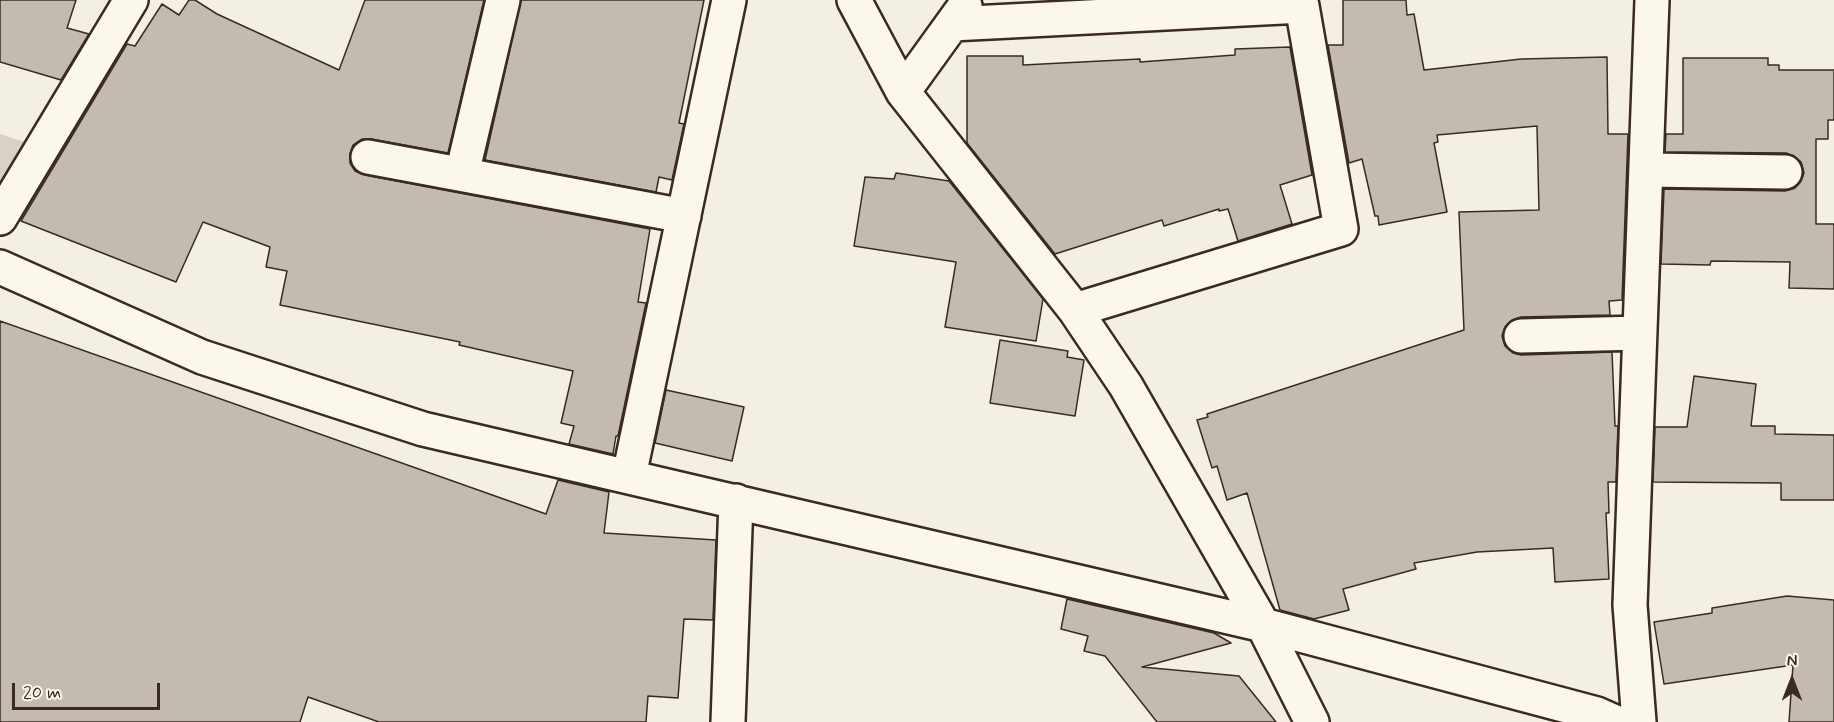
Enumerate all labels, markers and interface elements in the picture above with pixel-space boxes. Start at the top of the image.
north arrow [1762,650,1822,710]
text: N [1787,651,1797,672]
scale bar [15,671,164,709]
text: 20 m [23,681,61,705]

